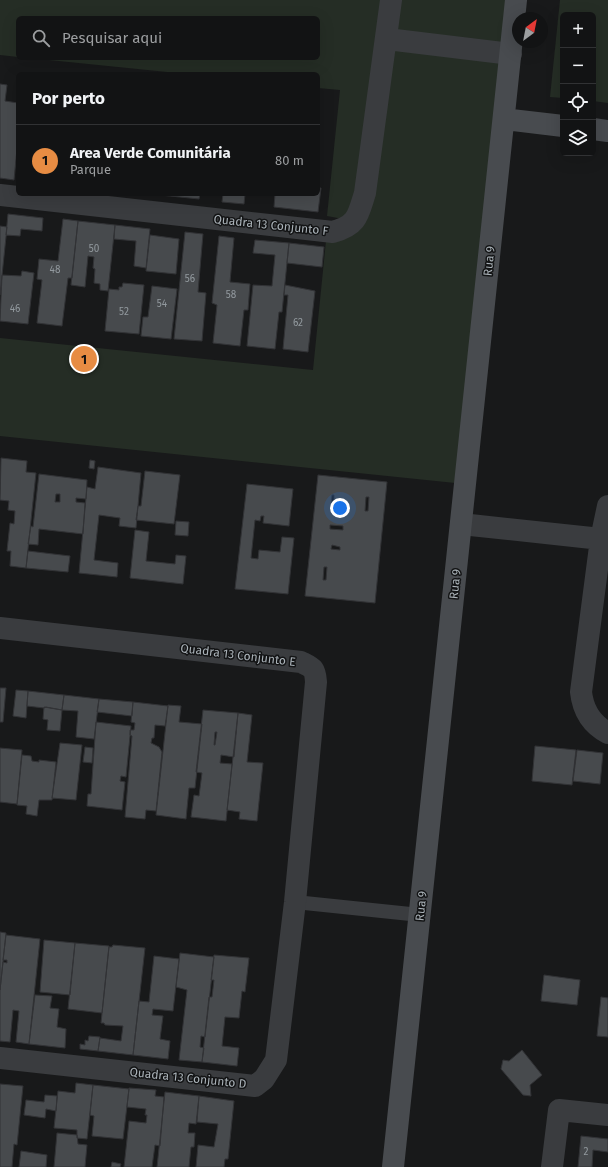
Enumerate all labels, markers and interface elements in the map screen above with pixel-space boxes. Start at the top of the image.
north arrow [512,12,548,48]
map controls [560,12,596,156]
button: + [560,12,596,48]
search box [16,16,320,60]
icon: search [30,27,52,49]
text: Pesquisar aqui [62,29,162,47]
button: − [560,48,596,84]
button: locate [560,84,596,120]
text: Por perto [32,88,105,109]
button: layers [560,120,596,156]
text: Area Verde Comunitária [70,144,231,162]
text: 1 [42,153,48,168]
text: 80 m [275,153,304,168]
text: Parque [70,162,111,177]
street label: Quadra 13 Conjunto F [213,212,329,238]
house number: 50 [89,243,100,255]
street label: Rua 9 [480,245,498,277]
house number: 48 [50,264,61,276]
house number: 56 [185,273,195,285]
house number: 58 [226,289,237,301]
house number: 54 [157,298,168,310]
house number: 46 [10,303,20,315]
house number: 52 [119,306,129,318]
house number: 62 [293,317,303,329]
pin: 1 [71,344,97,374]
your location [330,498,350,518]
street label: Rua 9 [446,568,464,600]
street label: Quadra 13 Conjunto E [180,641,296,669]
street label: Rua 9 [412,890,430,922]
street label: Quadra 13 Conjunto D [129,1065,247,1091]
house number: 2 [584,1146,589,1158]

